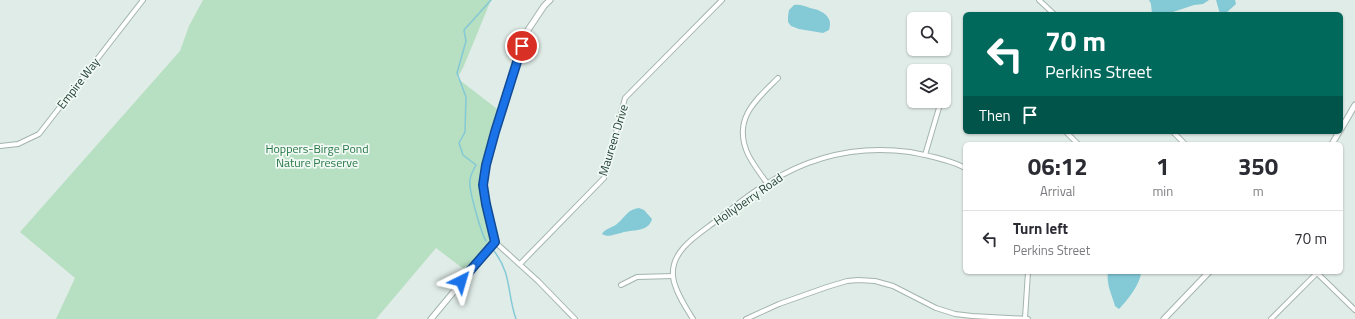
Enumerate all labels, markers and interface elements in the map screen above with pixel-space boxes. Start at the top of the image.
map controls [907,12,951,108]
button: search [907,12,951,56]
text: 70 m [1045,19,1106,62]
icon: left [979,28,1031,80]
pin [505,29,539,63]
icon: arrive [511,35,533,57]
street label: Empire Way [52,53,104,113]
text: Perkins Street [1045,58,1152,85]
button: layers [907,64,951,108]
street label: Maureen Drive [593,102,633,178]
text: Then [979,104,1011,127]
icon: arrive [1019,104,1041,126]
park label: Hoppers-Birge Pond Nature Preserve [265,139,369,172]
text: 06:12 [1028,148,1088,184]
text: 1 [1156,148,1170,184]
text: 350 [1238,148,1278,184]
street label: Hollyberry Road [709,168,787,230]
text: Arrival [1040,181,1075,201]
text: min [1152,181,1173,201]
text: m [1253,181,1264,201]
text: Turn left [1013,217,1068,240]
text: 70 m [1294,227,1327,250]
icon: left [979,228,1001,250]
text: Perkins Street [1013,240,1090,260]
position arrow [440,260,482,302]

